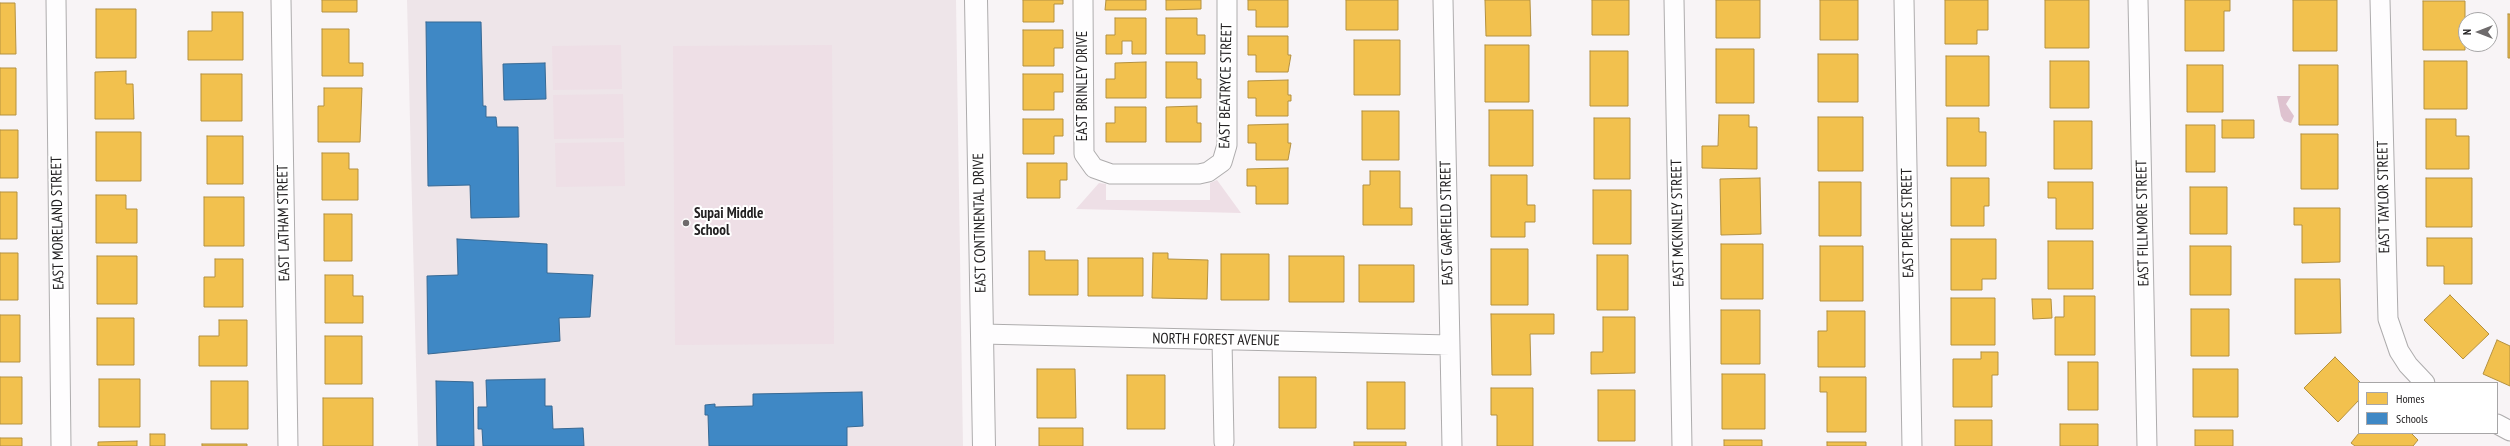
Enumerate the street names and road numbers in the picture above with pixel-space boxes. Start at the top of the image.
street label: EAST BEATRYCE STREET [1216,23,1236,149]
street label: EAST BRINLEY DRIVE [1074,31,1092,141]
street label: EAST TAYLOR STREET [2374,141,2394,253]
street label: EAST CONTINENTAL DRIVE [970,153,990,293]
street label: EAST MORELAND STREET [48,156,68,290]
street label: EAST MCKINLEY STREET [1668,159,1688,287]
street label: EAST GARFIELD STREET [1437,160,1457,286]
street label: EAST FILLMORE STREET [2133,160,2153,286]
street label: EAST LATHAM STREET [274,164,294,282]
street label: EAST PIERCE STREET [1898,168,1918,278]
street label: NORTH FOREST AVENUE [1152,330,1280,350]

